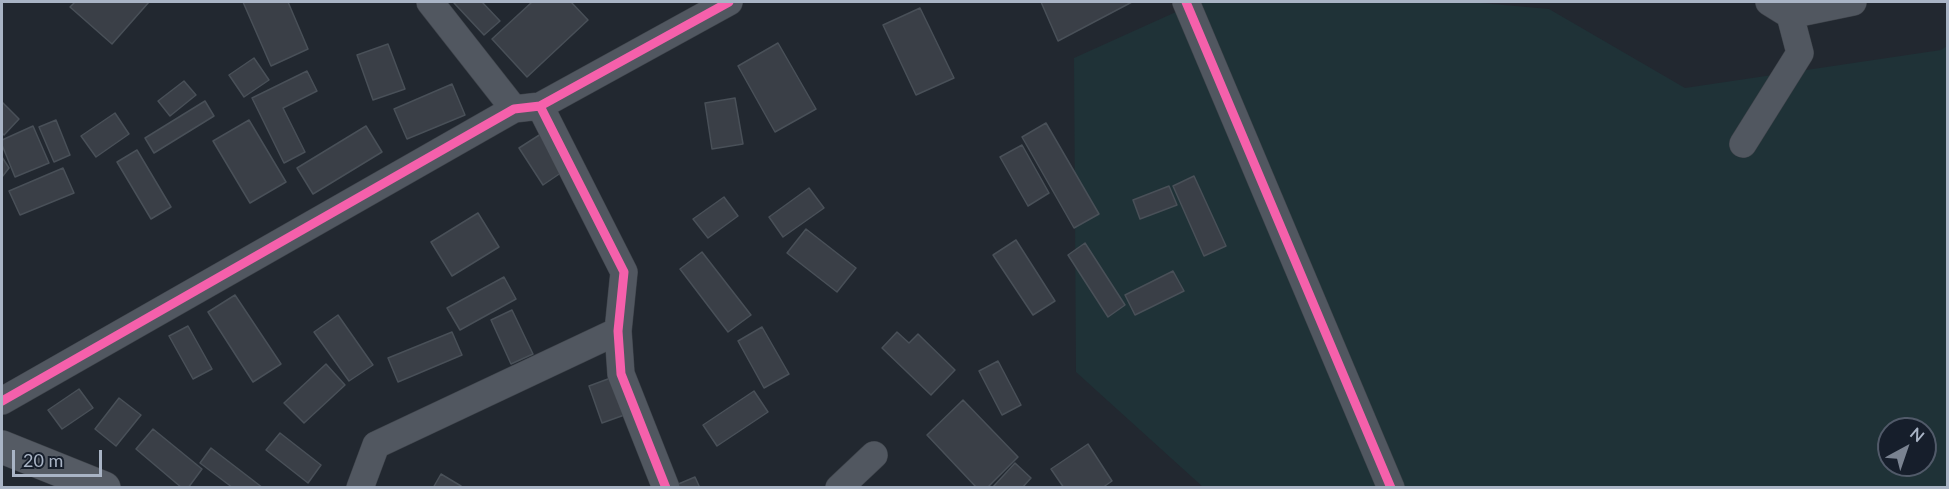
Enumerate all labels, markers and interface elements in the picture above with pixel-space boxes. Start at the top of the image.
north arrow [1877,417,1937,477]
text: N [1907,423,1928,446]
scale bar [15,438,105,476]
text: 20 m [23,449,63,471]

